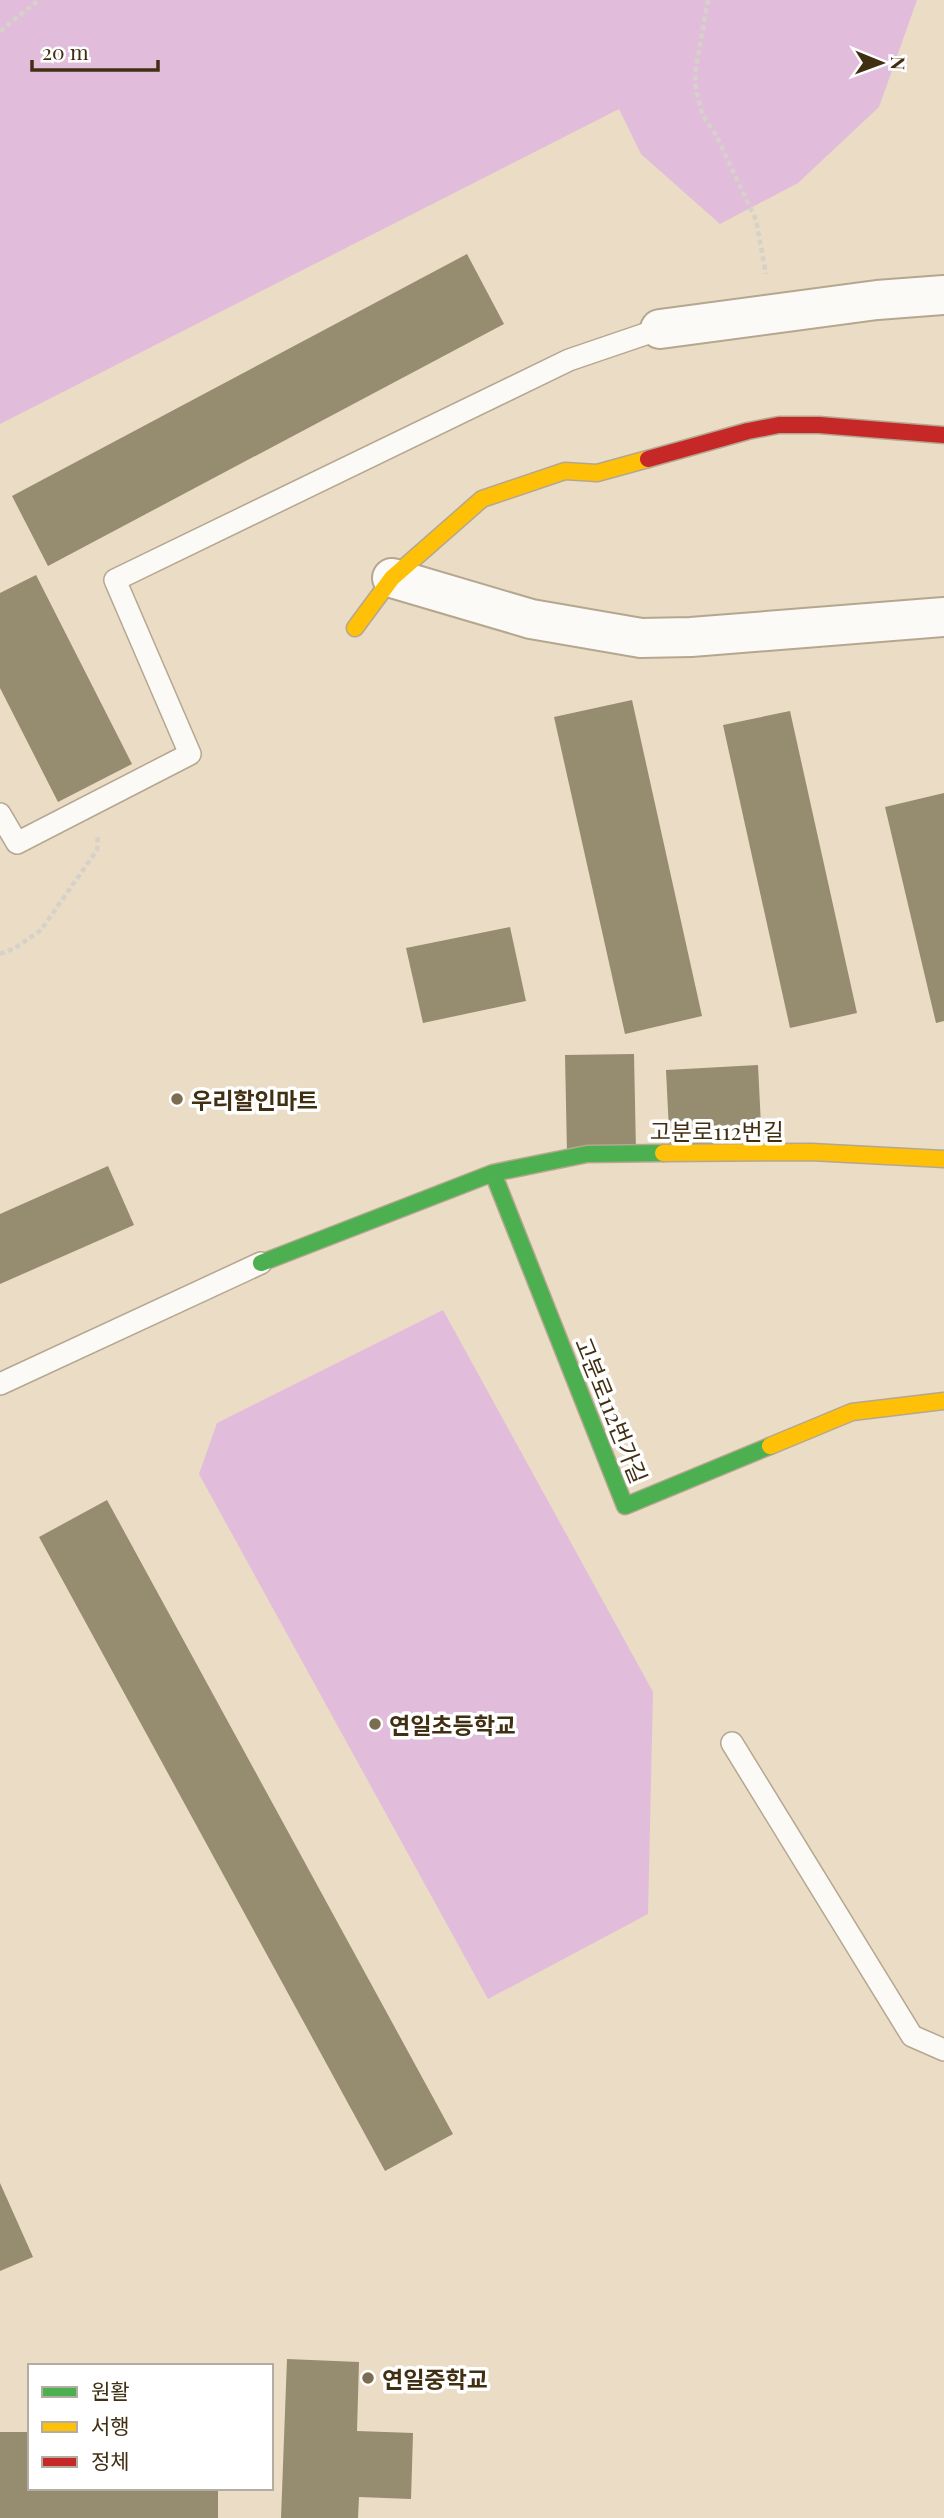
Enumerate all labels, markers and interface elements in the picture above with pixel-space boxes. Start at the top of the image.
scale bar [32,28,158,72]
north arrow [846,28,916,98]
text: 20 m [42,37,89,65]
text: N [886,56,912,71]
place label: 우리할인마트 [191,1084,318,1115]
marker: 우리할인마트 [169,1091,185,1107]
street label: 고분로112번길 [650,1115,784,1146]
street label: 고분로112번가길 [569,1332,655,1488]
place label: 연일초등학교 [389,1709,516,1740]
marker: 연일초등학교 [367,1716,383,1732]
place label: 연일중학교 [382,2363,488,2394]
legend [28,2364,273,2490]
marker: 연일중학교 [360,2370,376,2386]
text: 원활 [91,2376,130,2404]
text: 서행 [91,2411,130,2439]
text: 정체 [91,2446,130,2474]

